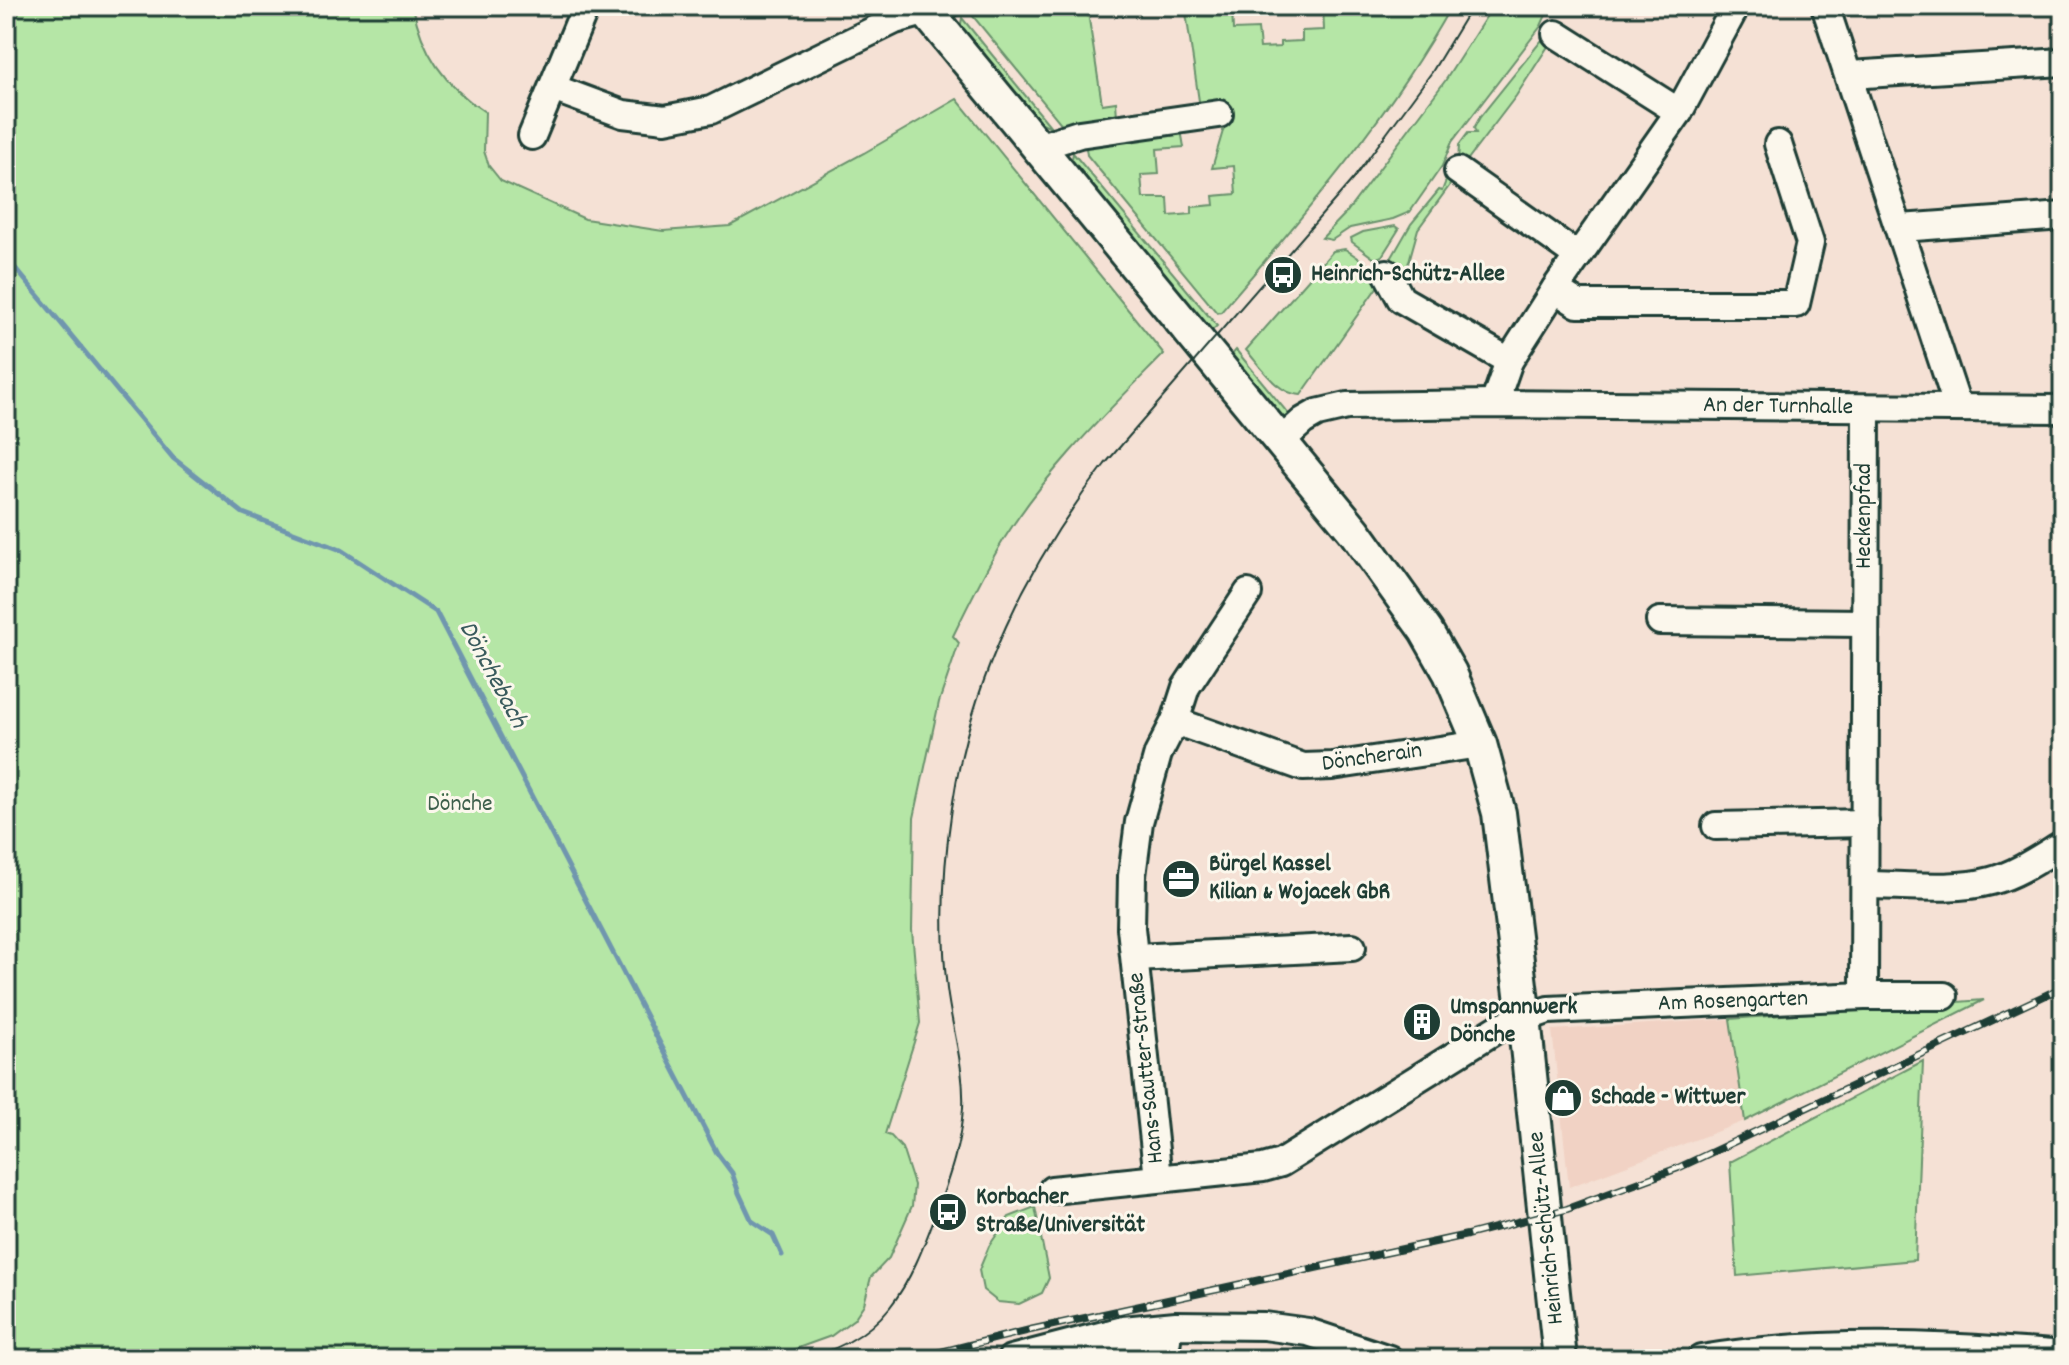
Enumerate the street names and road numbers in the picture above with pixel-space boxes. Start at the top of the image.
street label: An der Turnhalle [1703,389,1853,425]
street label: Heckenpfad [1848,463,1882,569]
street label: Döncherain [1320,734,1424,782]
street label: Hans-Sautter-Straße [1120,971,1174,1165]
street label: Am Rosengarten [1657,982,1809,1022]
street label: Heinrich-Schütz-Allee [1520,1130,1574,1326]

